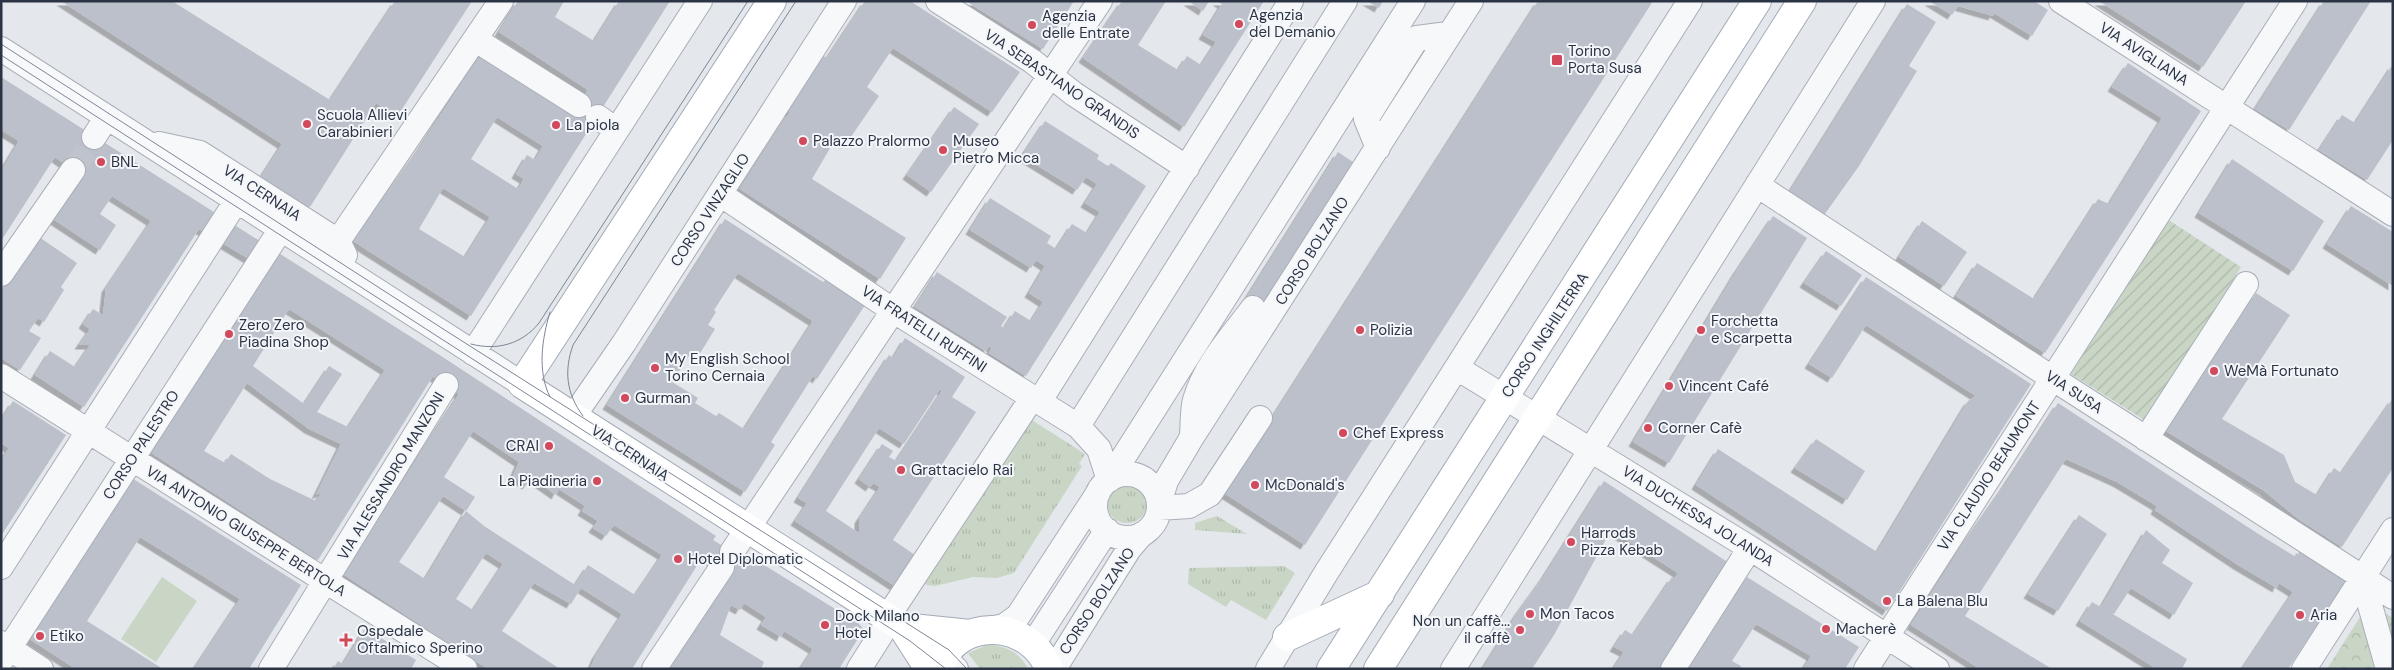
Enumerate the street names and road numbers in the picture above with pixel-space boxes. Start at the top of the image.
street label: VIA AVIGLIANA [2096,18,2193,90]
street label: VIA SEBASTIANO GRANDIS [981,25,1144,144]
street label: CORSO VINZAGLIO [666,149,754,271]
street label: VIA CERNAIA [219,160,305,226]
street label: CORSO BOLZANO [1271,193,1353,309]
street label: CORSO INGHILTERRA [1497,269,1593,401]
street label: VIA FRATELLI RUFFINI [858,281,990,377]
street label: VIA SUSA [2041,366,2107,418]
street label: CORSO PALESTRO [98,386,184,504]
street label: VIA ALESSANDRO MANZONI [333,388,449,564]
street label: VIA CLAUDIO BEAUMONT [1933,397,2045,555]
street label: VIA CERNAIA [587,420,673,486]
street label: VIA ANTONIO GIUSEPPE BERTOLA [142,461,350,601]
street label: VIA DUCHESSA JOLANDA [1618,461,1778,571]
street label: CORSO BOLZANO [1055,543,1139,659]

